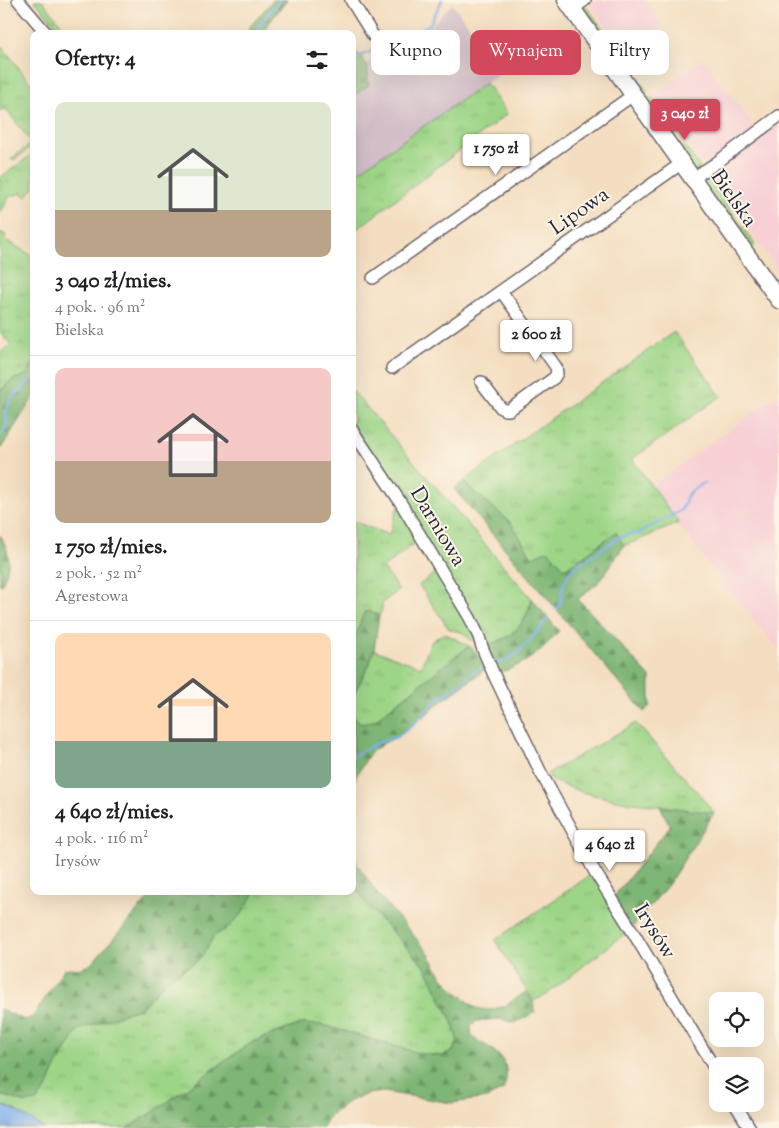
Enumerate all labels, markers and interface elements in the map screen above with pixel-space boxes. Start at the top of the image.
chip: Kupno [371,30,460,75]
chip: Wynajem [470,30,581,75]
chip: Filtry [591,30,669,75]
text: Oferty: 4 [55,45,136,75]
icon: filters [303,46,331,74]
pin: 3 040 zł [633,98,737,141]
text: 3 040 zł [661,103,709,126]
pin: 1 750 zł [444,134,548,176]
icon: home [148,135,238,225]
text: 1 750 zł [474,138,518,161]
street label: Bielska [702,164,764,234]
street label: Lipowa [544,180,616,243]
text: 3 040 zł/mies. [55,267,172,297]
text: 4 pok. · 96 m² [55,297,145,320]
text: Bielska [55,320,104,343]
pin: 2 600 zł [484,320,588,362]
text: 2 600 zł [511,324,561,347]
icon: home [148,400,238,490]
street label: Darniowa [401,481,473,573]
text: 1 750 zł/mies. [55,533,168,563]
text: 2 pok. · 52 m² [55,563,142,586]
text: Agrestowa [55,586,128,609]
icon: home [148,665,238,755]
text: 4 640 zł/mies. [55,798,174,828]
text: 4 pok. · 116 m² [55,828,149,851]
pin: 4 640 zł [558,830,662,872]
text: 4 640 zł [585,834,635,857]
text: Irysów [55,851,101,874]
street label: Irysów [625,899,683,966]
map controls [709,992,764,1112]
button: locate [709,992,764,1047]
button: layers [709,1057,764,1112]

